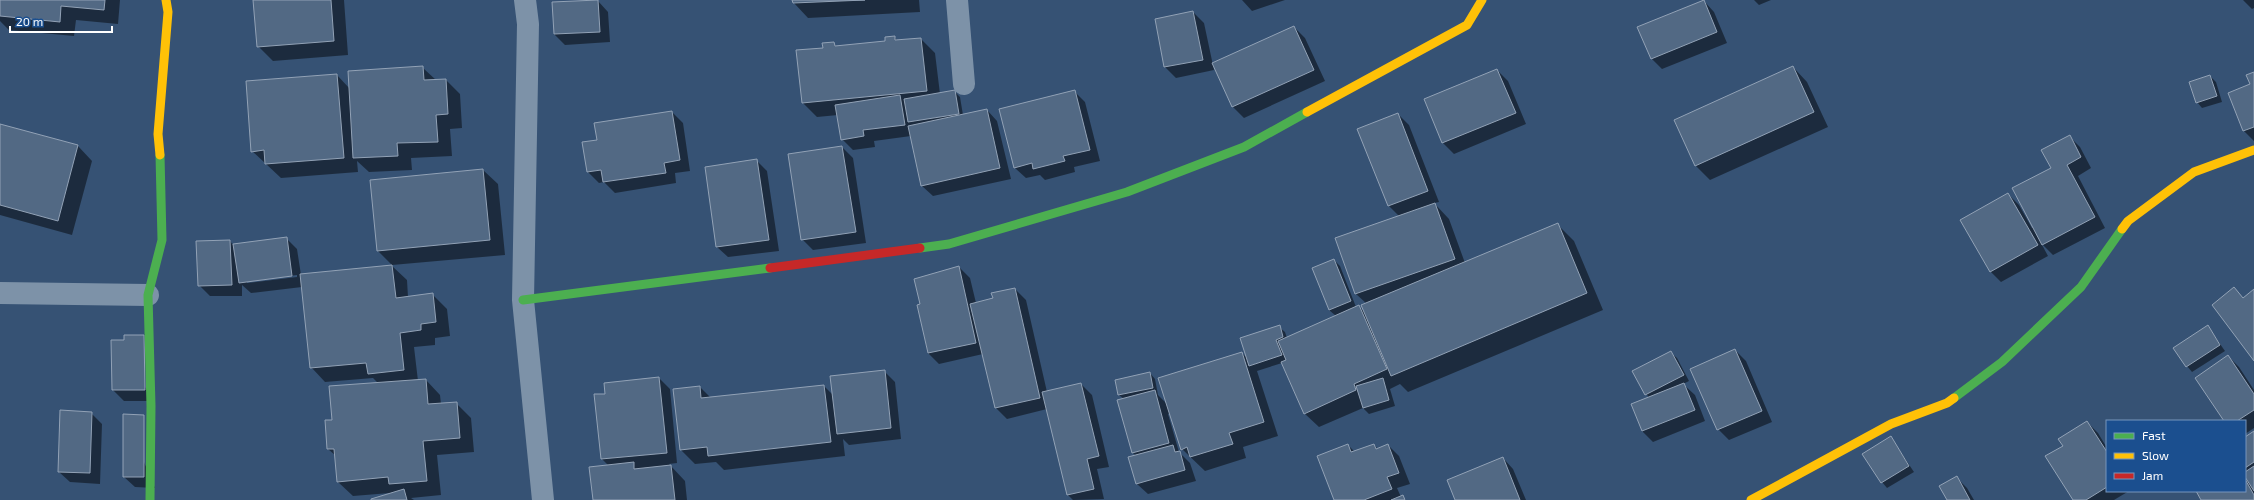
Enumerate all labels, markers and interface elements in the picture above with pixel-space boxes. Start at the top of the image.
scale bar [10,8,112,34]
text: 20 m [16,14,43,28]
legend [2106,420,2246,492]
text: Fast [2142,428,2166,442]
text: Slow [2142,448,2169,462]
text: Jam [2142,468,2163,482]

